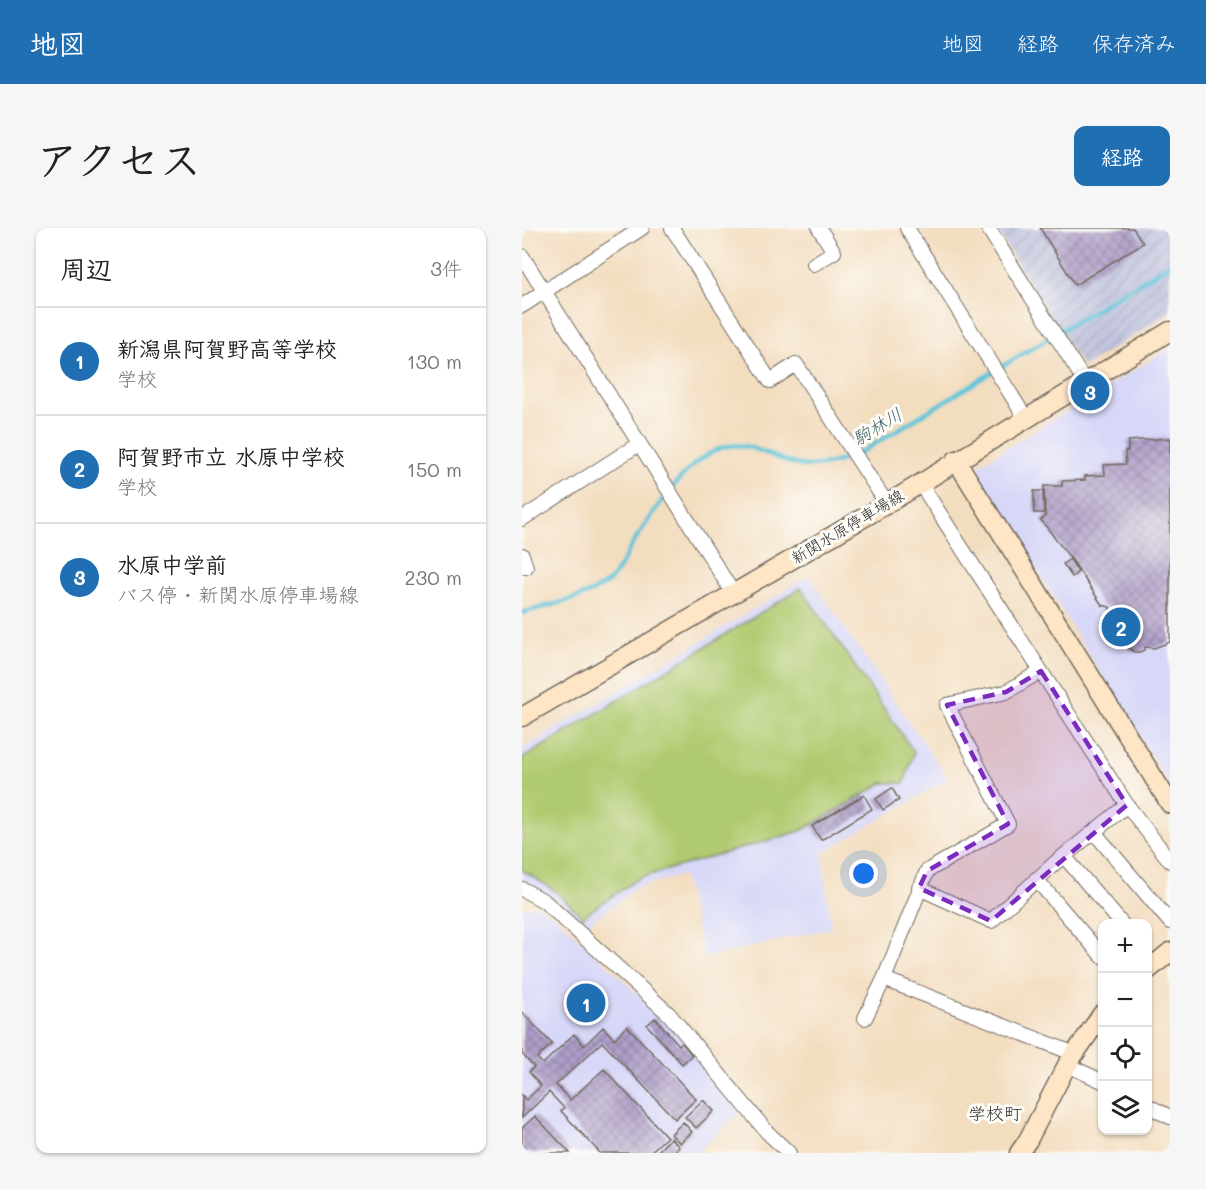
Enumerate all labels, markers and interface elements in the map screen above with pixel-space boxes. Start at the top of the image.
text: 地図 [30,25,86,61]
text: 地図 [942,29,984,56]
text: 経路 [1017,29,1059,56]
text: 保存済み [1092,29,1176,56]
button: 経路 [1074,126,1170,186]
text: アクセス [36,131,201,186]
text: 周辺 [60,252,112,286]
text: 3件 [430,255,462,281]
text: 新潟県阿賀野高等学校 [117,334,337,363]
text: 1 [75,348,84,374]
text: 130 m [407,348,462,374]
text: 学校 [117,365,157,391]
pin: 3 [1070,368,1110,414]
water label: 駒林川 [848,402,906,450]
text: 阿賀野市立 水原中学校 [117,442,345,471]
text: 2 [74,456,85,482]
text: 150 m [407,456,462,482]
text: 学校 [117,473,157,499]
street label: 新関水原停車場線 [787,484,907,568]
text: 水原中学前 [117,550,227,579]
text: 3 [74,564,86,590]
text: 230 m [404,564,462,590]
text: バス停 · 新関水原停車場線 [117,581,359,607]
pin: 2 [1102,604,1140,650]
your location [849,859,878,888]
map controls [1098,919,1152,1135]
button: + [1098,919,1152,973]
button: − [1098,973,1152,1027]
pin: 1 [566,980,606,1026]
button: locate [1098,1027,1152,1081]
button: layers [1098,1081,1152,1135]
district label: 学校町 [968,1101,1022,1125]

